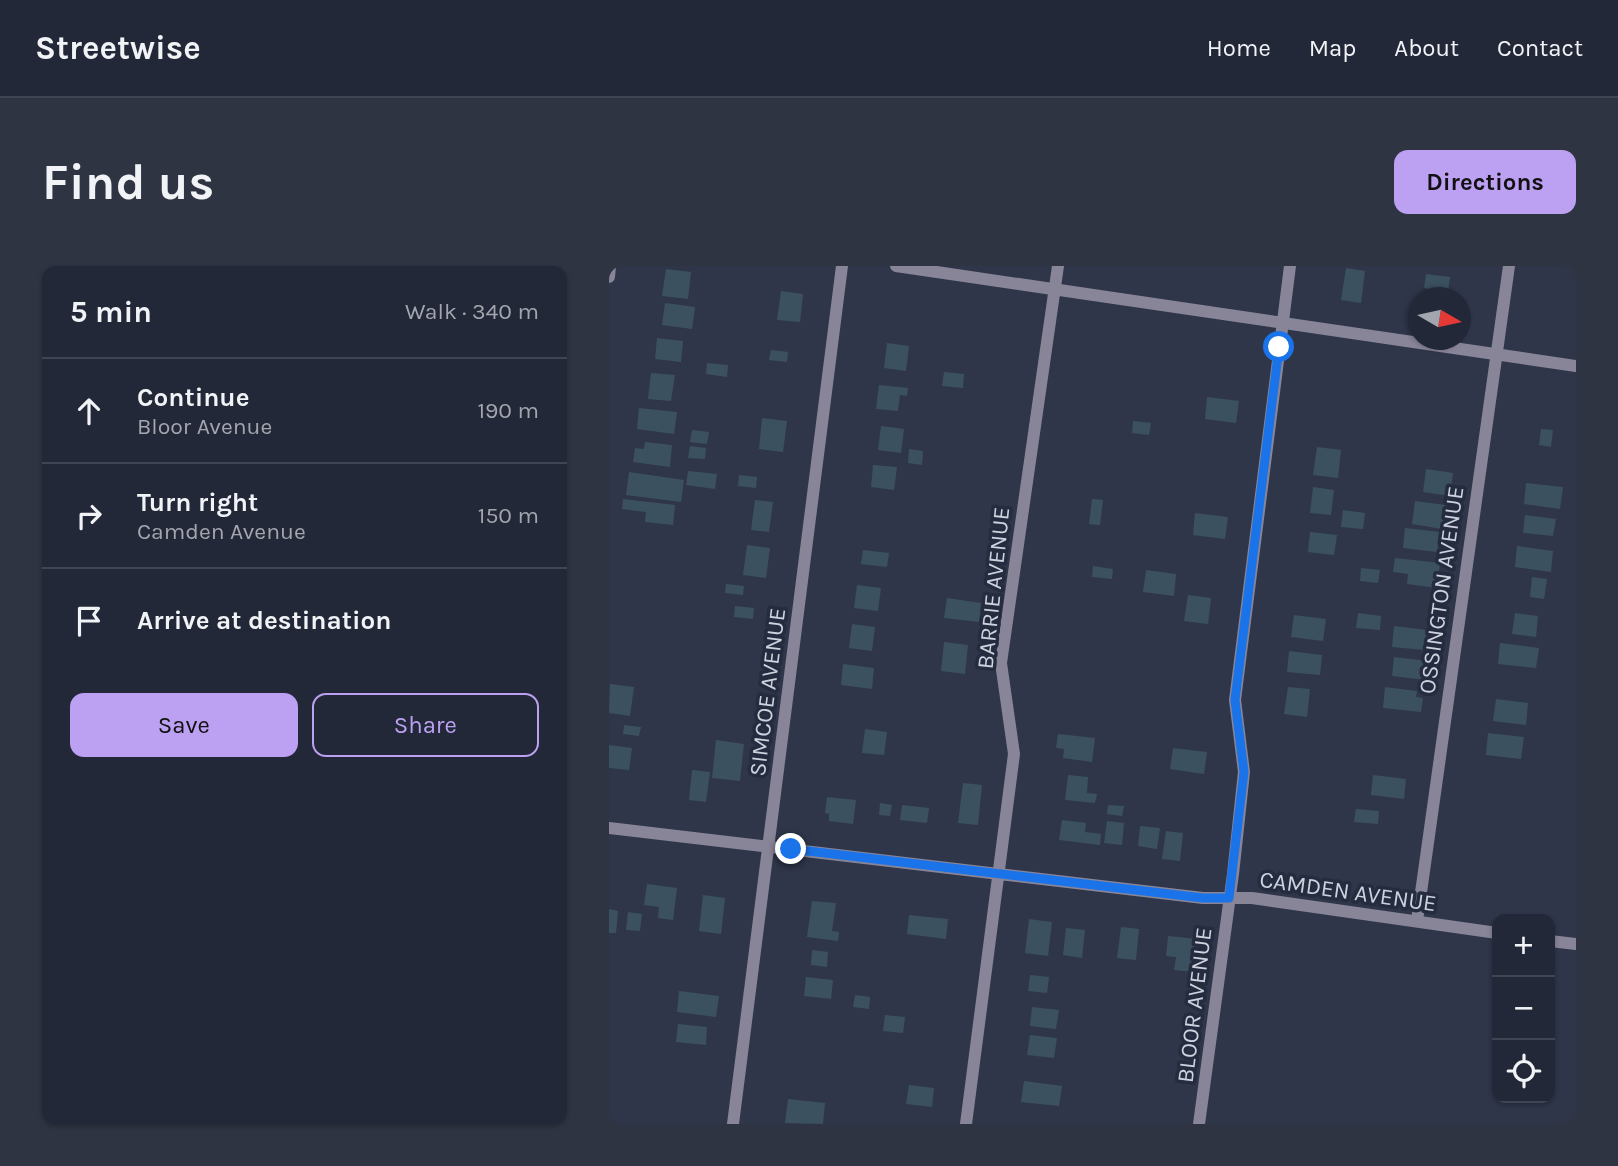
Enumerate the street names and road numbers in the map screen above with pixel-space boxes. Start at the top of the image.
street label: OSSINGTON AVENUE [1414,485,1469,696]
street label: BARRIE AVENUE [972,506,1015,670]
street label: SIMCOE AVENUE [744,606,791,778]
street label: CAMDEN AVENUE [1258,866,1438,917]
street label: BLOOR AVENUE [1172,926,1217,1084]

